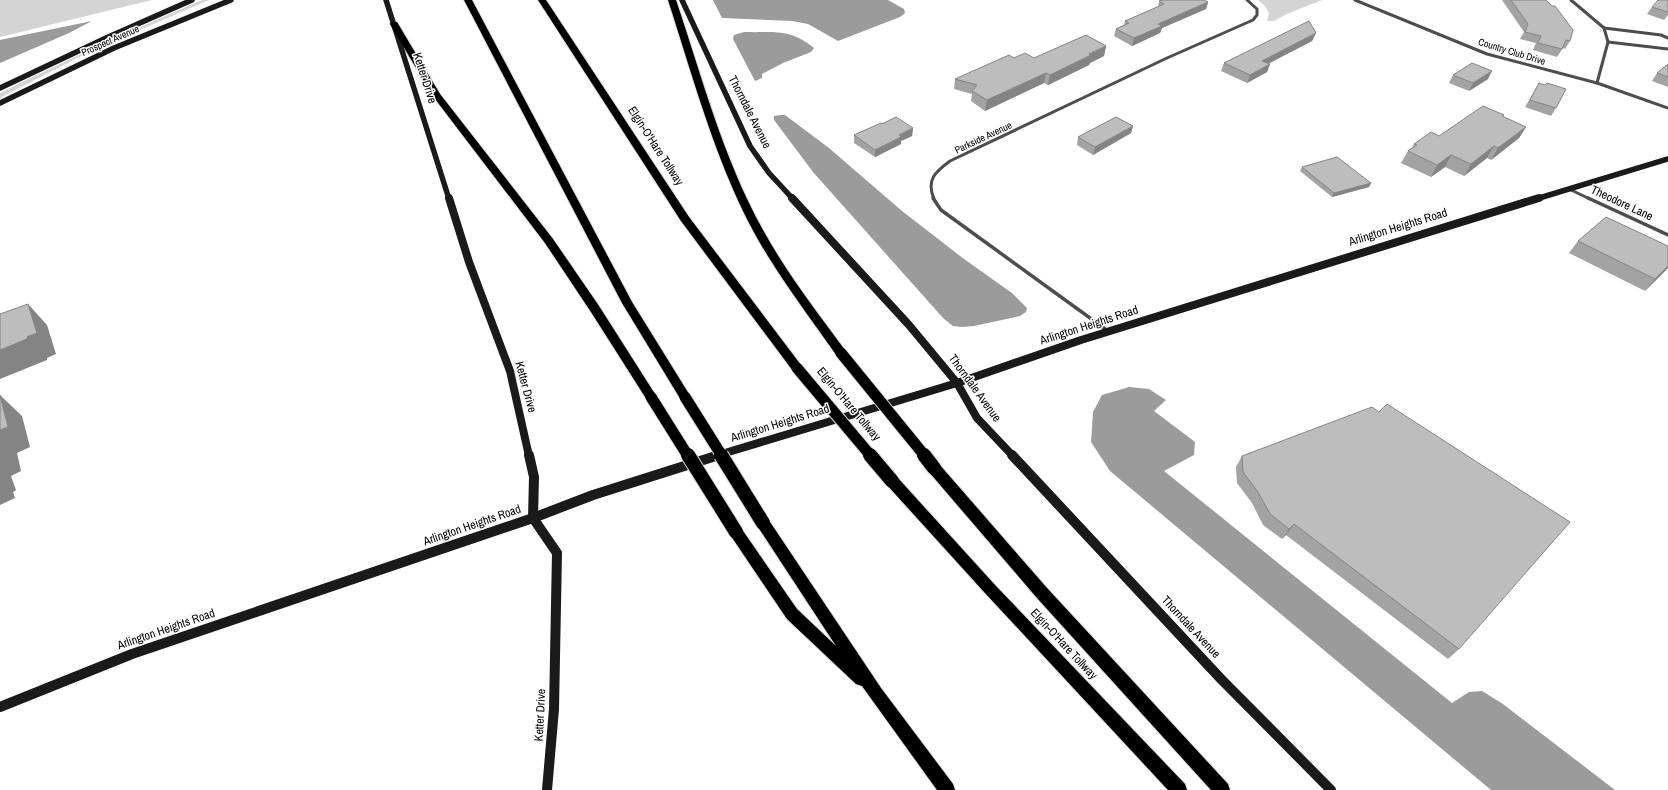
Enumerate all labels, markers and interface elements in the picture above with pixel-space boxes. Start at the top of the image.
street label: Prospect Avenue [79,22,141,59]
street label: Country Club Drive [1477,35,1548,68]
street label: Ketter Drive [409,51,441,105]
street label: Thorndale Avenue [725,73,775,151]
street label: Elgin-O'Hare Tollway [624,103,688,189]
street label: Parkside Avenue [952,118,1014,156]
street label: Theodore Lane [1588,182,1656,224]
street label: Arlington Heights Road [1346,204,1449,250]
street label: Arlington Heights Road [1037,302,1140,349]
street label: Thorndale Avenue [945,351,1005,425]
street label: Ketter Drive [511,360,541,414]
street label: Elgin-O'Hare Tollway [813,364,885,444]
street label: Arlington Heights Road [728,400,831,446]
street label: Arlington Heights Road [420,501,523,550]
street label: Thorndale Avenue [1158,592,1224,662]
street label: Arlington Heights Road [114,605,217,654]
street label: Elgin-O'Hare Tollway [1027,605,1101,683]
street label: Ketter Drive [531,688,549,742]

